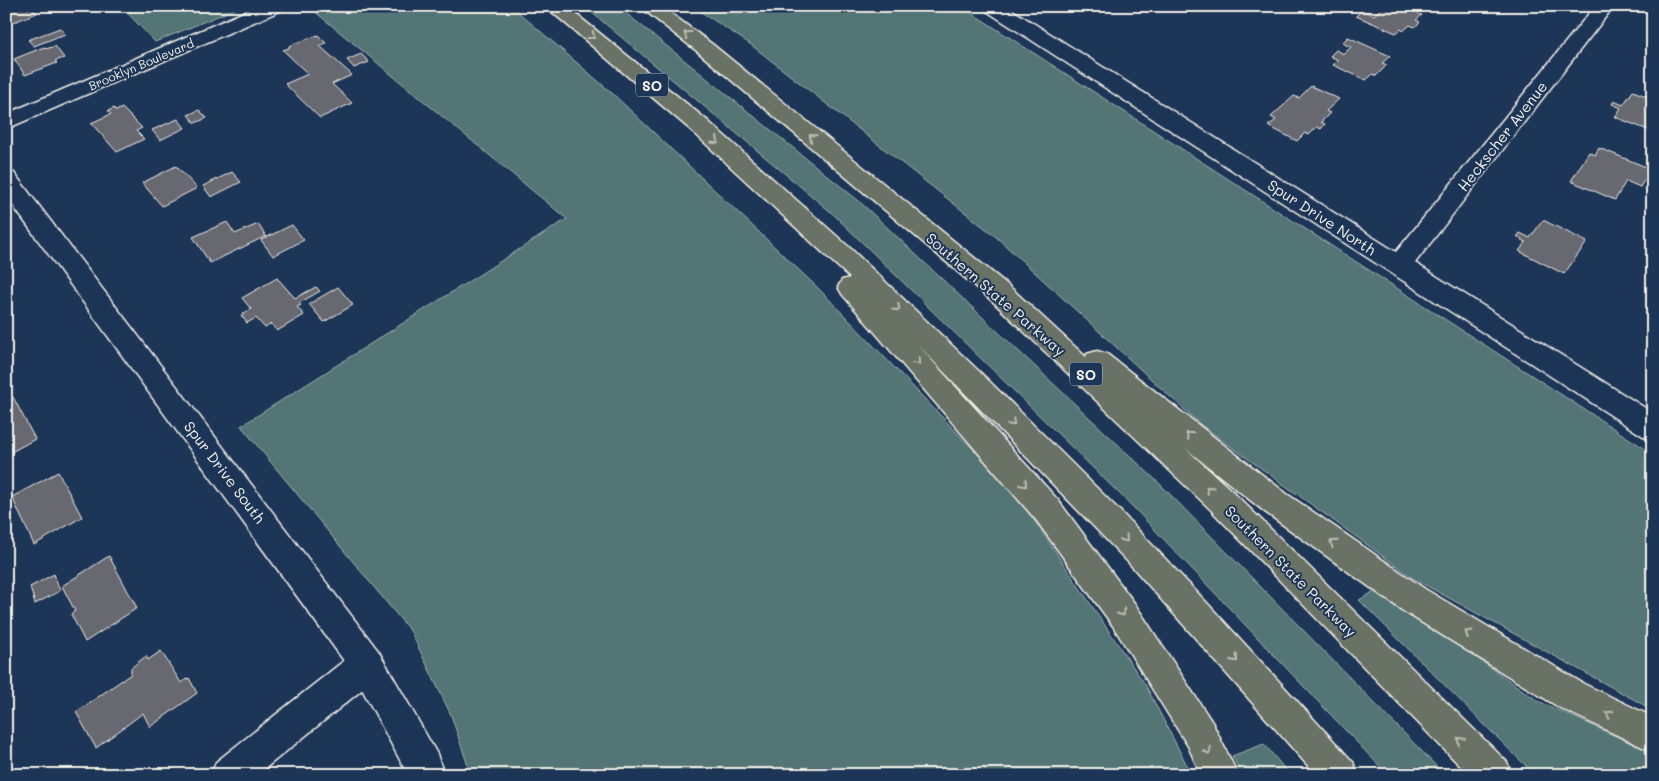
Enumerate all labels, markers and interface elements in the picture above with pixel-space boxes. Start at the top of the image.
one-way arrow [586,31,595,39]
one-way arrow [683,31,692,41]
street label: Brooklyn Boulevard [86,34,196,93]
road number: SO [636,74,668,96]
street label: Heckscher Avenue [1453,77,1551,195]
one-way arrow [809,134,818,143]
one-way arrow [711,135,720,144]
street label: Spur Drive North [1264,175,1380,259]
street label: Southern State Parkway [922,228,1070,360]
one-way arrow [891,302,900,311]
one-way arrow [911,356,920,365]
road number: SO [1070,362,1102,386]
street label: Spur Drive South [180,417,270,527]
one-way arrow [1006,417,1015,426]
one-way arrow [1185,432,1195,441]
one-way arrow [1018,478,1027,487]
one-way arrow [1205,486,1214,495]
street label: Southern State Parkway [1221,501,1361,641]
one-way arrow [1120,533,1129,542]
one-way arrow [1329,540,1339,549]
one-way arrow [1116,607,1125,617]
one-way arrow [1465,629,1474,639]
one-way arrow [1229,654,1238,663]
one-way arrow [1605,710,1614,720]
one-way arrow [1456,737,1465,746]
one-way arrow [1202,746,1212,755]

